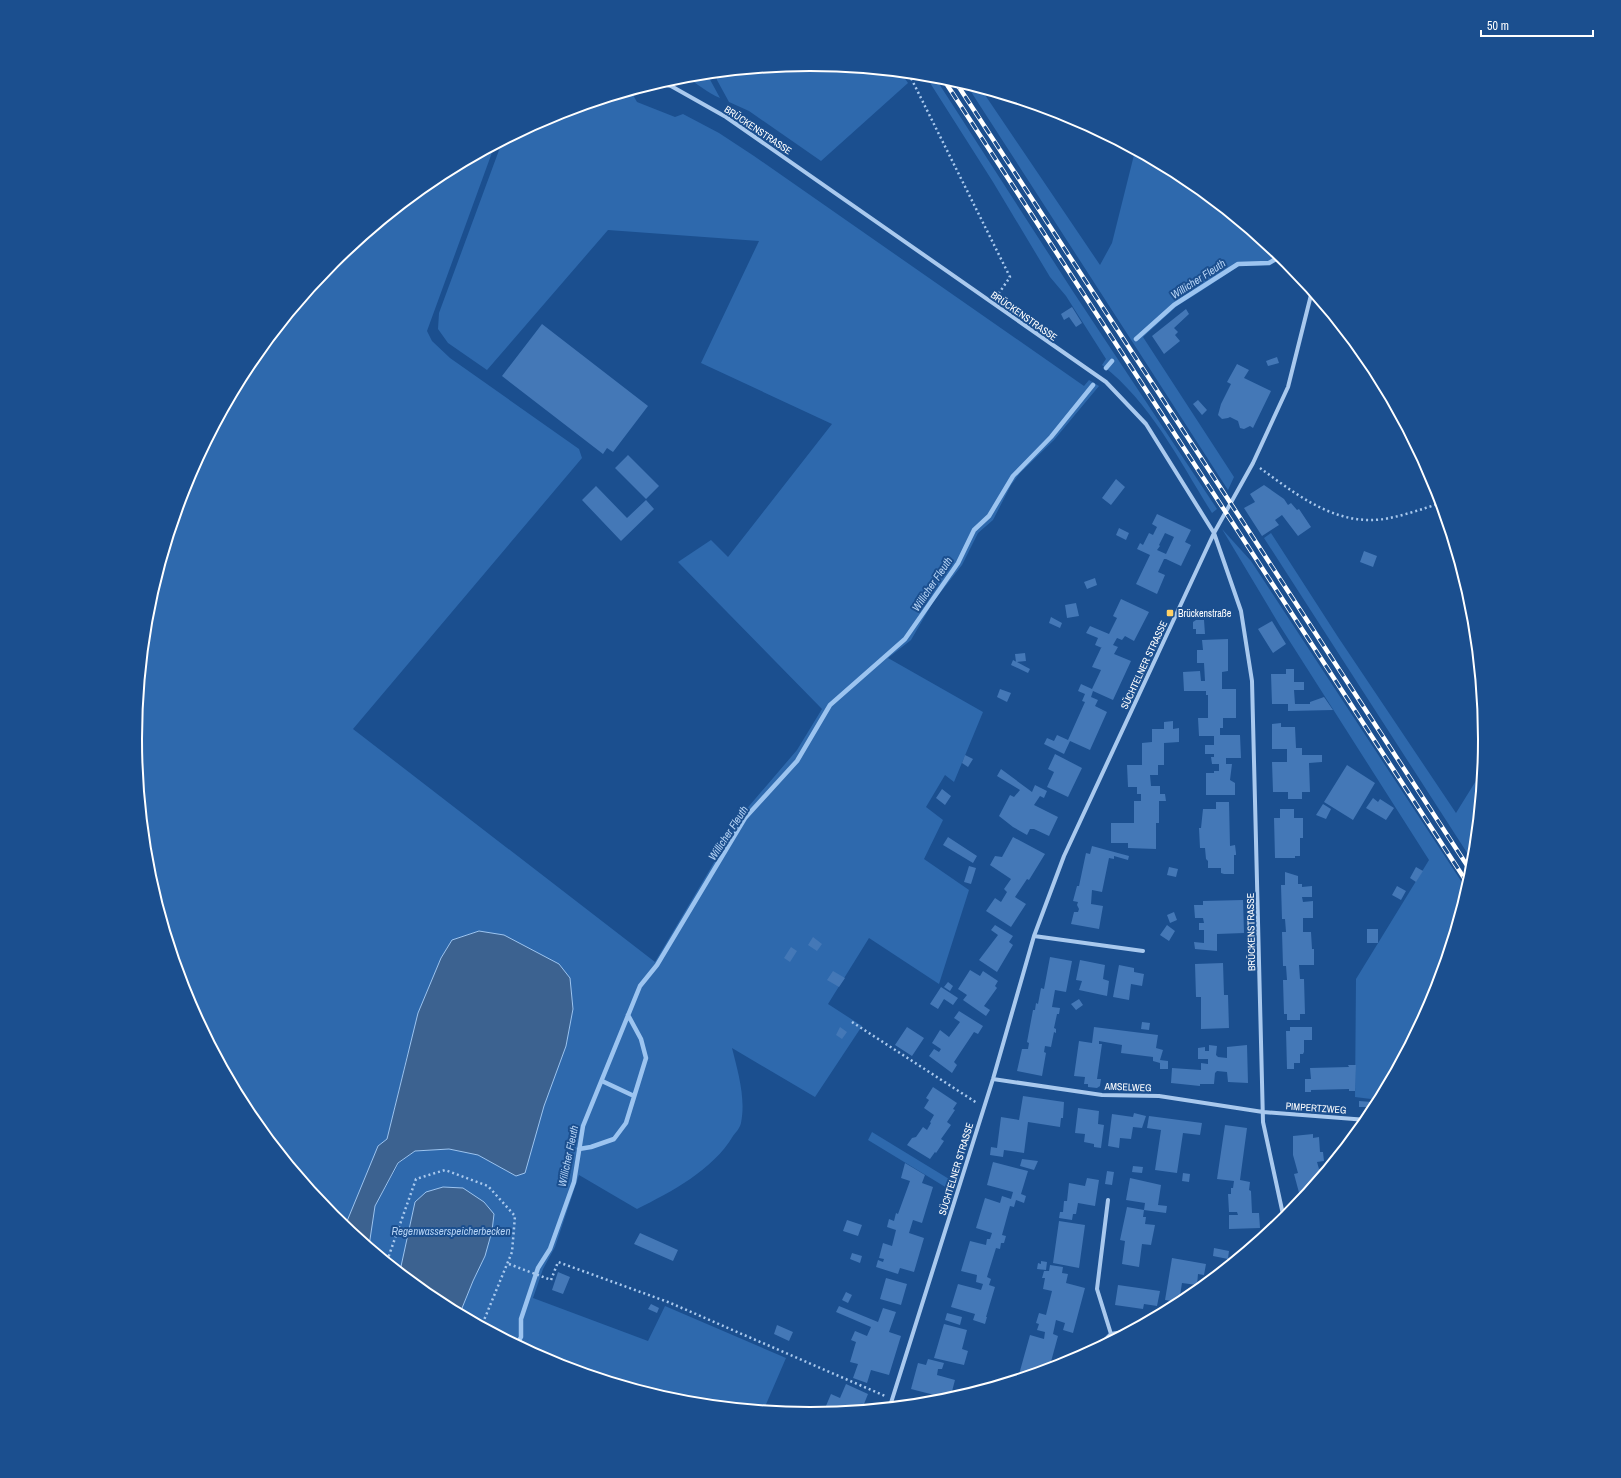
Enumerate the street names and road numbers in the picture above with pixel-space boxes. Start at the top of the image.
street label: BRÜCKENSTRASSE [722,103,794,157]
street label: BRÜCKENSTRASSE [988,288,1060,344]
street label: SÜCHTELNER STRASSE [1118,619,1170,711]
street label: BRÜCKENSTRASSE [1244,893,1258,971]
street label: AMSELWEG [1103,1080,1152,1094]
street label: PIMPERTZWEG [1285,1099,1347,1117]
street label: SÜCHTELNER STRASSE [936,1121,976,1217]

